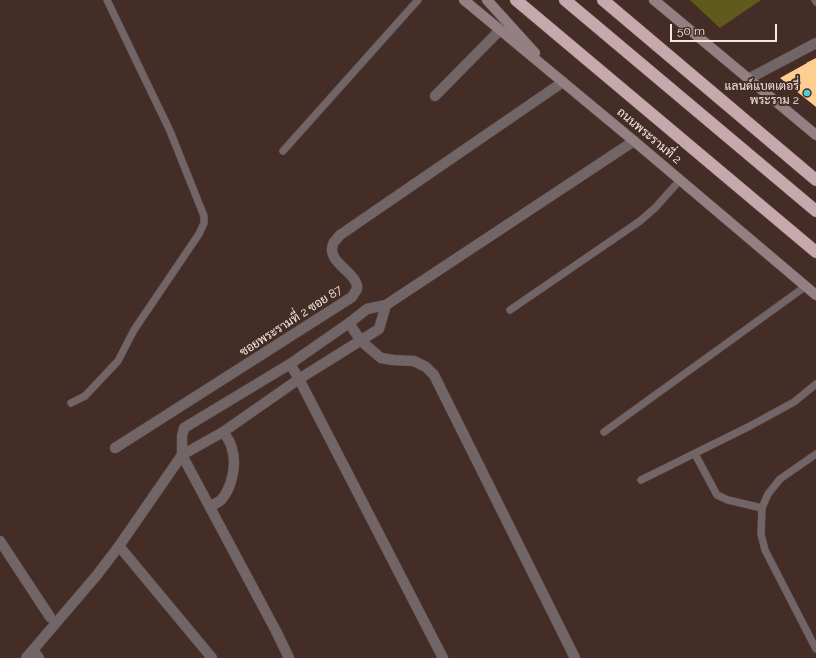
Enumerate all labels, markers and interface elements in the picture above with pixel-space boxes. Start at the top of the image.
scale bar [672,16,779,42]
text: 50 m [677,24,705,38]
place label: แลนด์แบตเตอรี่ พระราม 2 [725,79,799,107]
marker: แลนด์แบตเตอรี่ พระราม 2 [802,88,812,98]
street label: ถนนพระรามที่ 2 [614,105,684,167]
street label: ซอยพระรามที่ 2 ซอย 87 [237,282,345,360]

